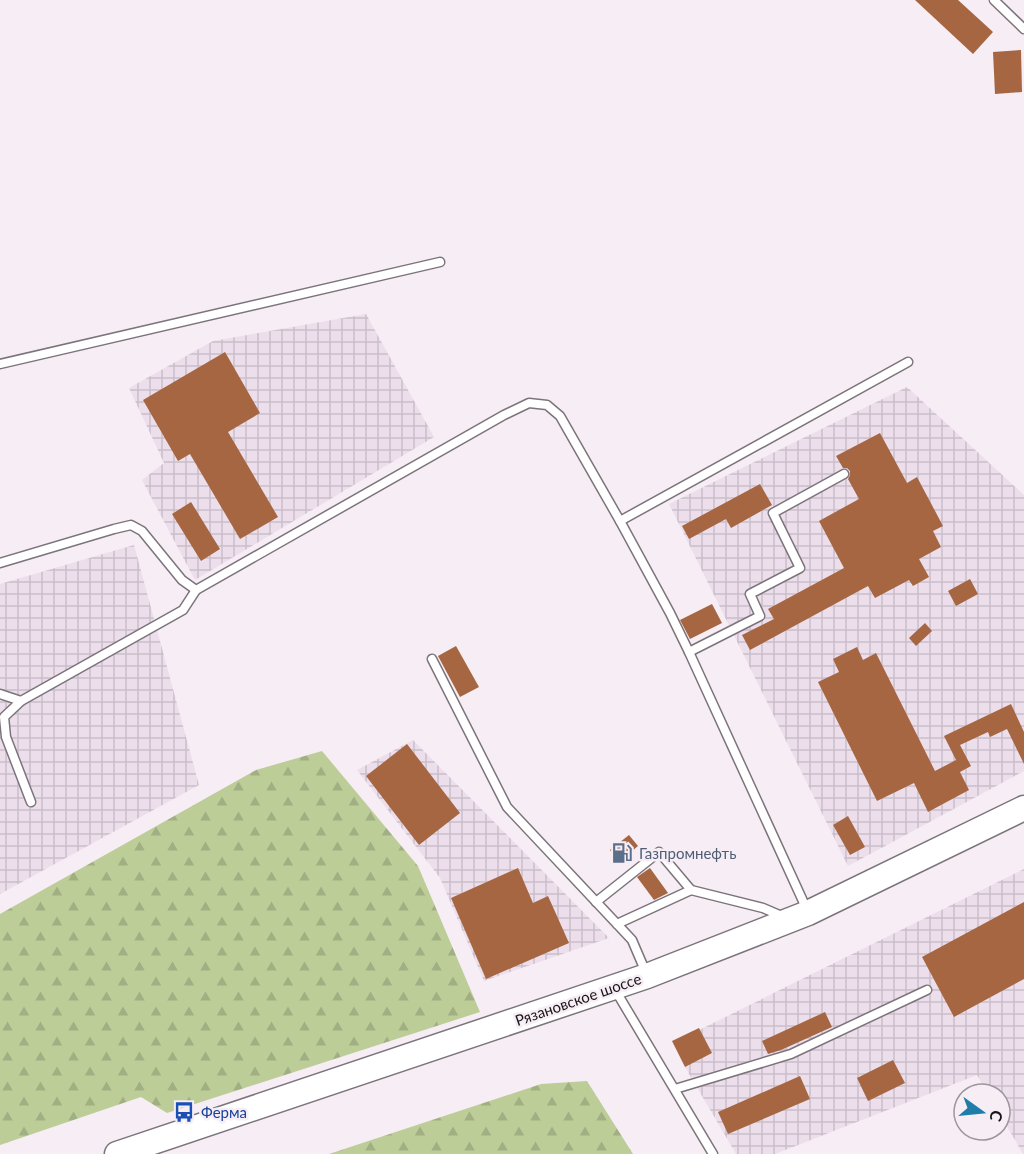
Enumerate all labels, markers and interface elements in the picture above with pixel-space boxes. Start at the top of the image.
fuel station icon: Газпромнефть [610,841,634,865]
place label: Газпромнефть [639,844,736,862]
street label: Рязановское шоссе [513,969,644,1029]
north arrow [952,1082,1012,1142]
bus stop icon: Ферма [172,1100,196,1124]
place label: Ферма [201,1103,247,1121]
text: С [986,1108,1008,1124]

